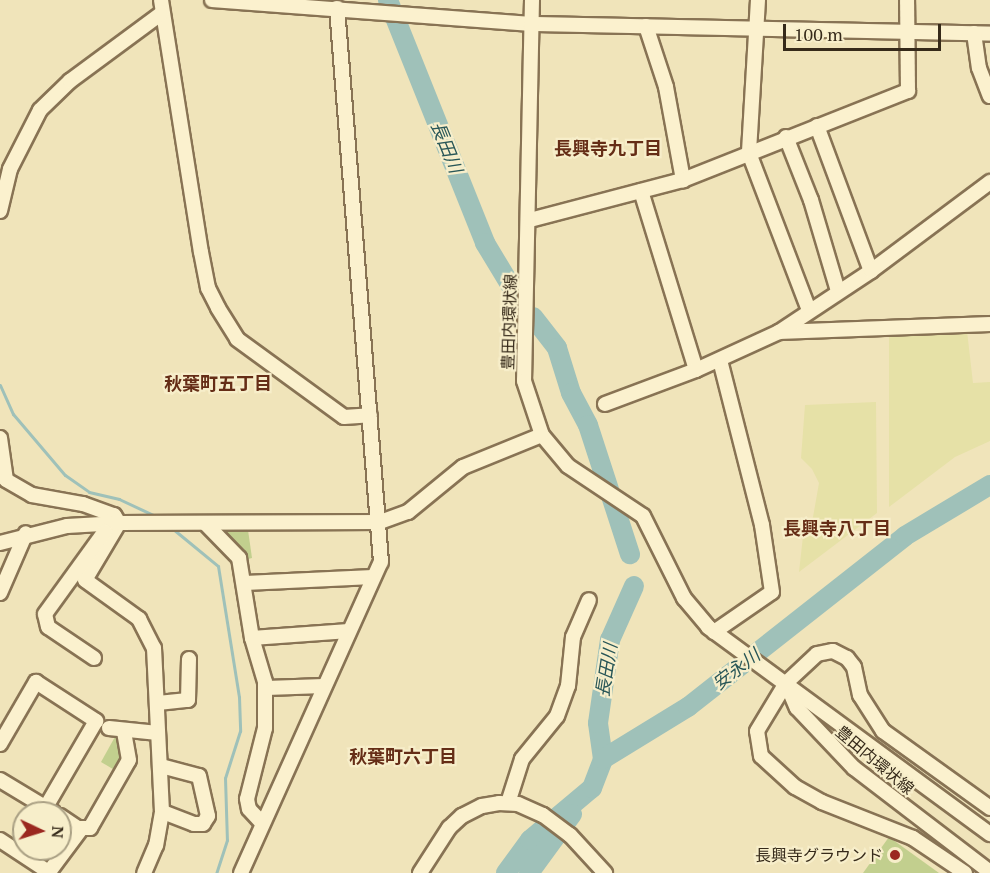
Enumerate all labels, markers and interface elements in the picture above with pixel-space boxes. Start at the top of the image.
scale bar [786,12,944,50]
text: 100 m [794,22,843,46]
water label: 長田川 [427,118,467,176]
district label: 長興寺九丁目 [554,137,662,159]
street label: 豊田内環状線 [498,274,520,370]
district label: 秋葉町五丁目 [164,372,272,394]
district label: 長興寺八丁目 [783,517,891,539]
water label: 長田川 [591,642,621,698]
water label: 安永川 [708,644,764,694]
street label: 豊田内環状線 [832,722,918,798]
district label: 秋葉町六丁目 [349,745,457,767]
north arrow [12,801,72,861]
text: N [47,825,69,839]
place label: 長興寺グラウンド [755,845,883,865]
marker: 長興寺グラウンド [888,848,902,862]

